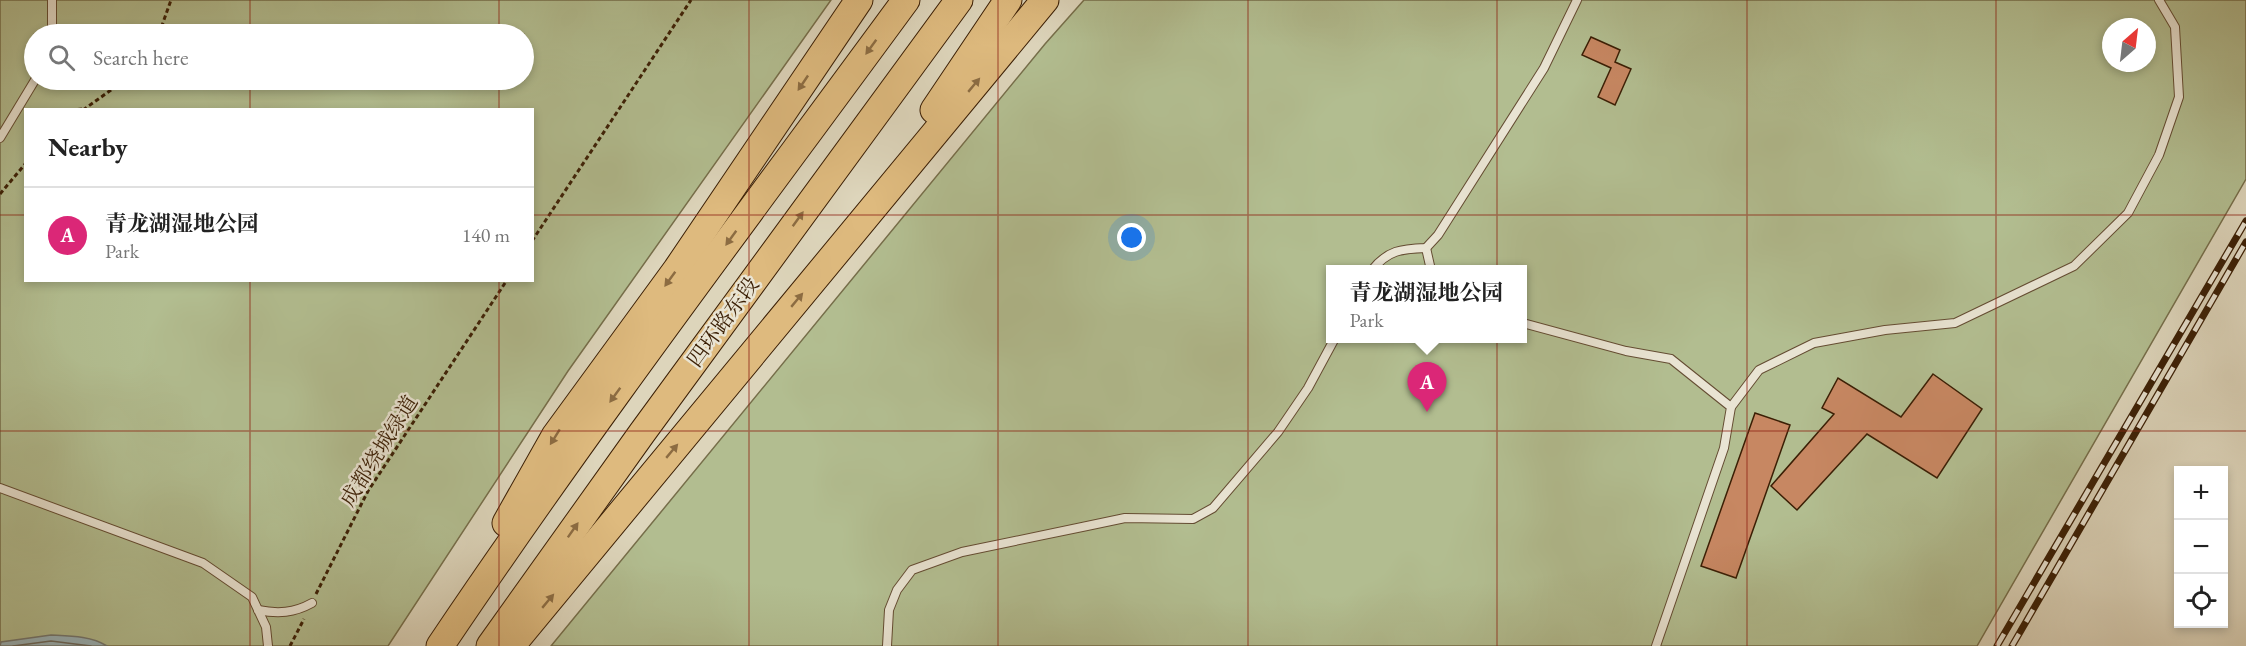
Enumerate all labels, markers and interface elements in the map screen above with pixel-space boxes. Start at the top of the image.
north arrow [2102,18,2156,72]
search box [24,24,534,90]
one-way arrow [866,40,878,55]
icon: search [45,41,78,74]
text: Search here [93,43,188,72]
one-way arrow [797,75,809,91]
one-way arrow [968,78,980,93]
text: Nearby [48,130,128,164]
text: 青龙湖湿地公园 [105,209,259,238]
one-way arrow [792,211,805,227]
text: A [60,222,75,248]
text: 140 m [462,222,510,248]
your location [1117,223,1146,252]
one-way arrow [725,230,737,246]
text: Park [105,238,139,264]
popup [1326,265,1527,343]
street label: 四环路东段 [681,271,764,372]
one-way arrow [664,272,676,287]
text: 青龙湖湿地公园 [1349,278,1504,307]
one-way arrow [790,293,802,308]
text: Park [1349,307,1384,333]
pin: A [1408,362,1446,412]
one-way arrow [609,387,621,403]
street label: 成都绕城绿道 [334,390,423,511]
one-way arrow [550,429,561,445]
one-way arrow [666,443,679,459]
map controls [2174,466,2228,628]
button: + [2174,466,2228,520]
button: − [2174,520,2228,574]
one-way arrow [567,522,579,538]
button: locate [2174,574,2228,628]
one-way arrow [541,594,554,609]

